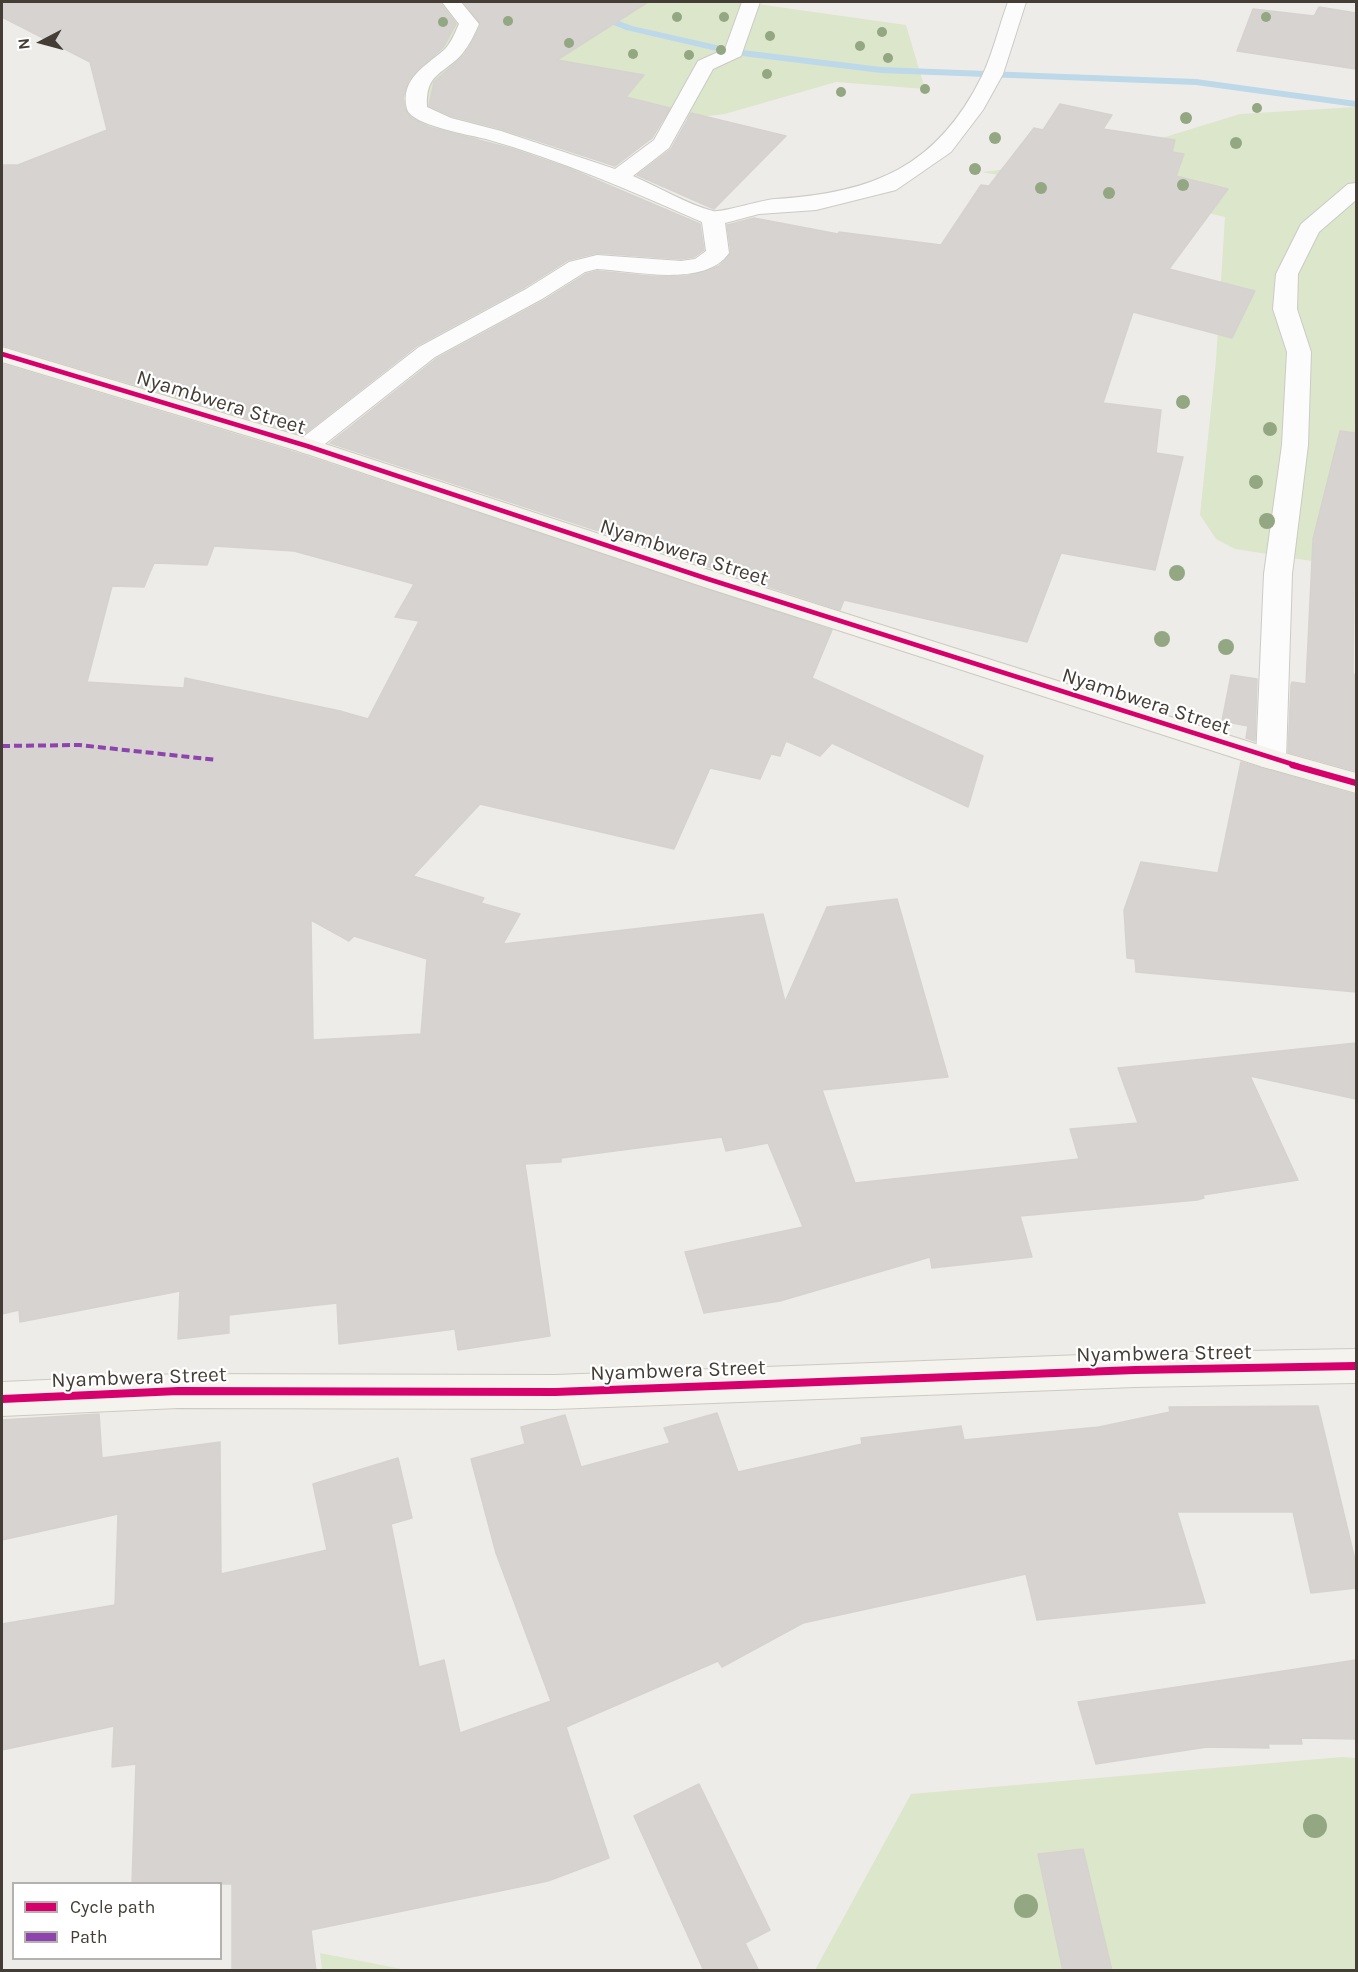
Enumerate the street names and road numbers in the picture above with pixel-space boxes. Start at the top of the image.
street label: Nyambwera Street [133,365,309,441]
street label: Nyambwera Street [597,514,771,592]
street label: Nyambwera Street [1059,663,1233,741]
street label: Nyambwera Street [1076,1340,1252,1368]
street label: Nyambwera Street [590,1355,766,1387]
street label: Nyambwera Street [51,1362,227,1394]

